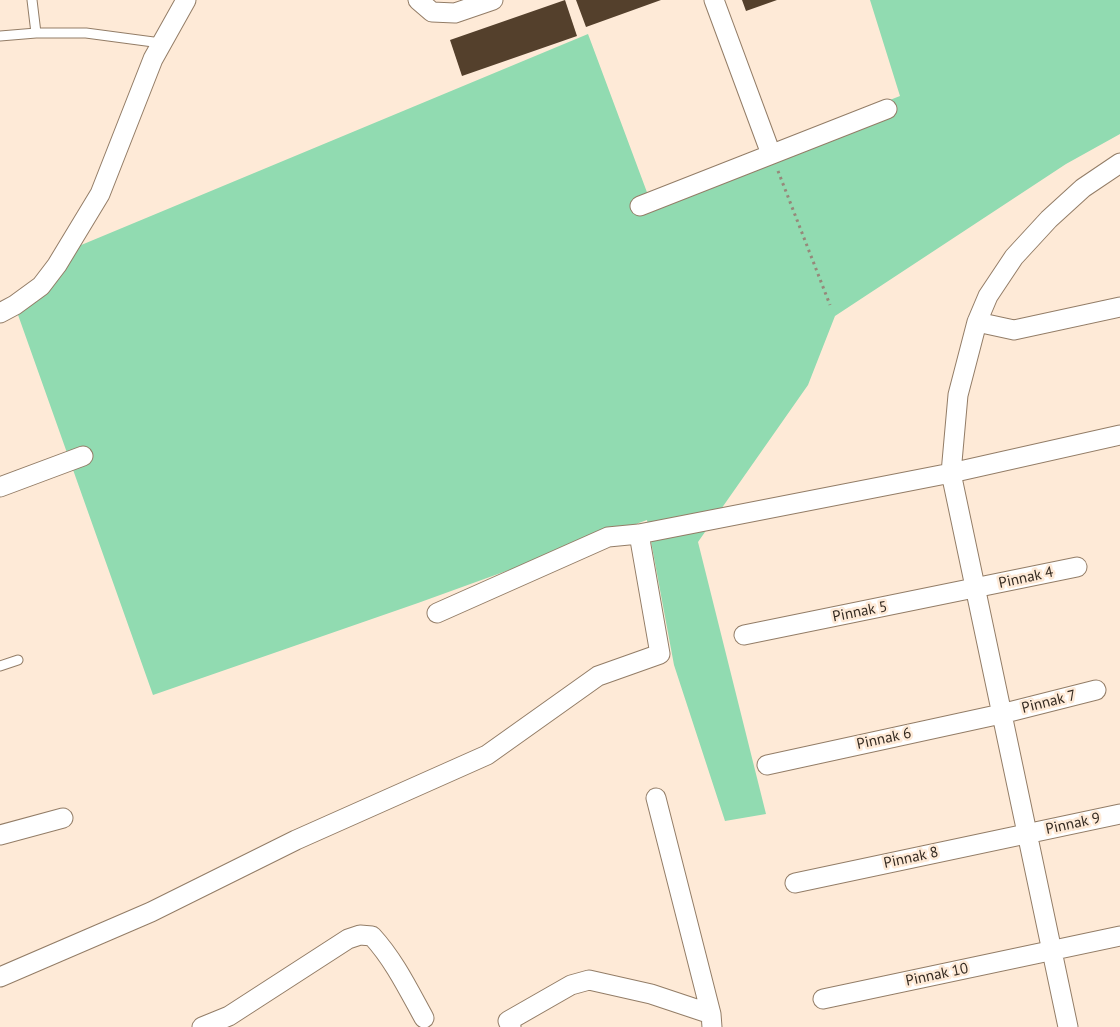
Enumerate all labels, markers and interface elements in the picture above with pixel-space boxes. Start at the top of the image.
street label: Pinnak 4 [997,563,1055,593]
street label: Pinnak 5 [831,598,889,626]
street label: Pinnak 7 [1020,687,1078,717]
street label: Pinnak 6 [855,724,913,754]
street label: Pinnak 9 [1044,809,1102,839]
street label: Pinnak 8 [882,843,940,873]
street label: Pinnak 10 [904,960,970,990]

